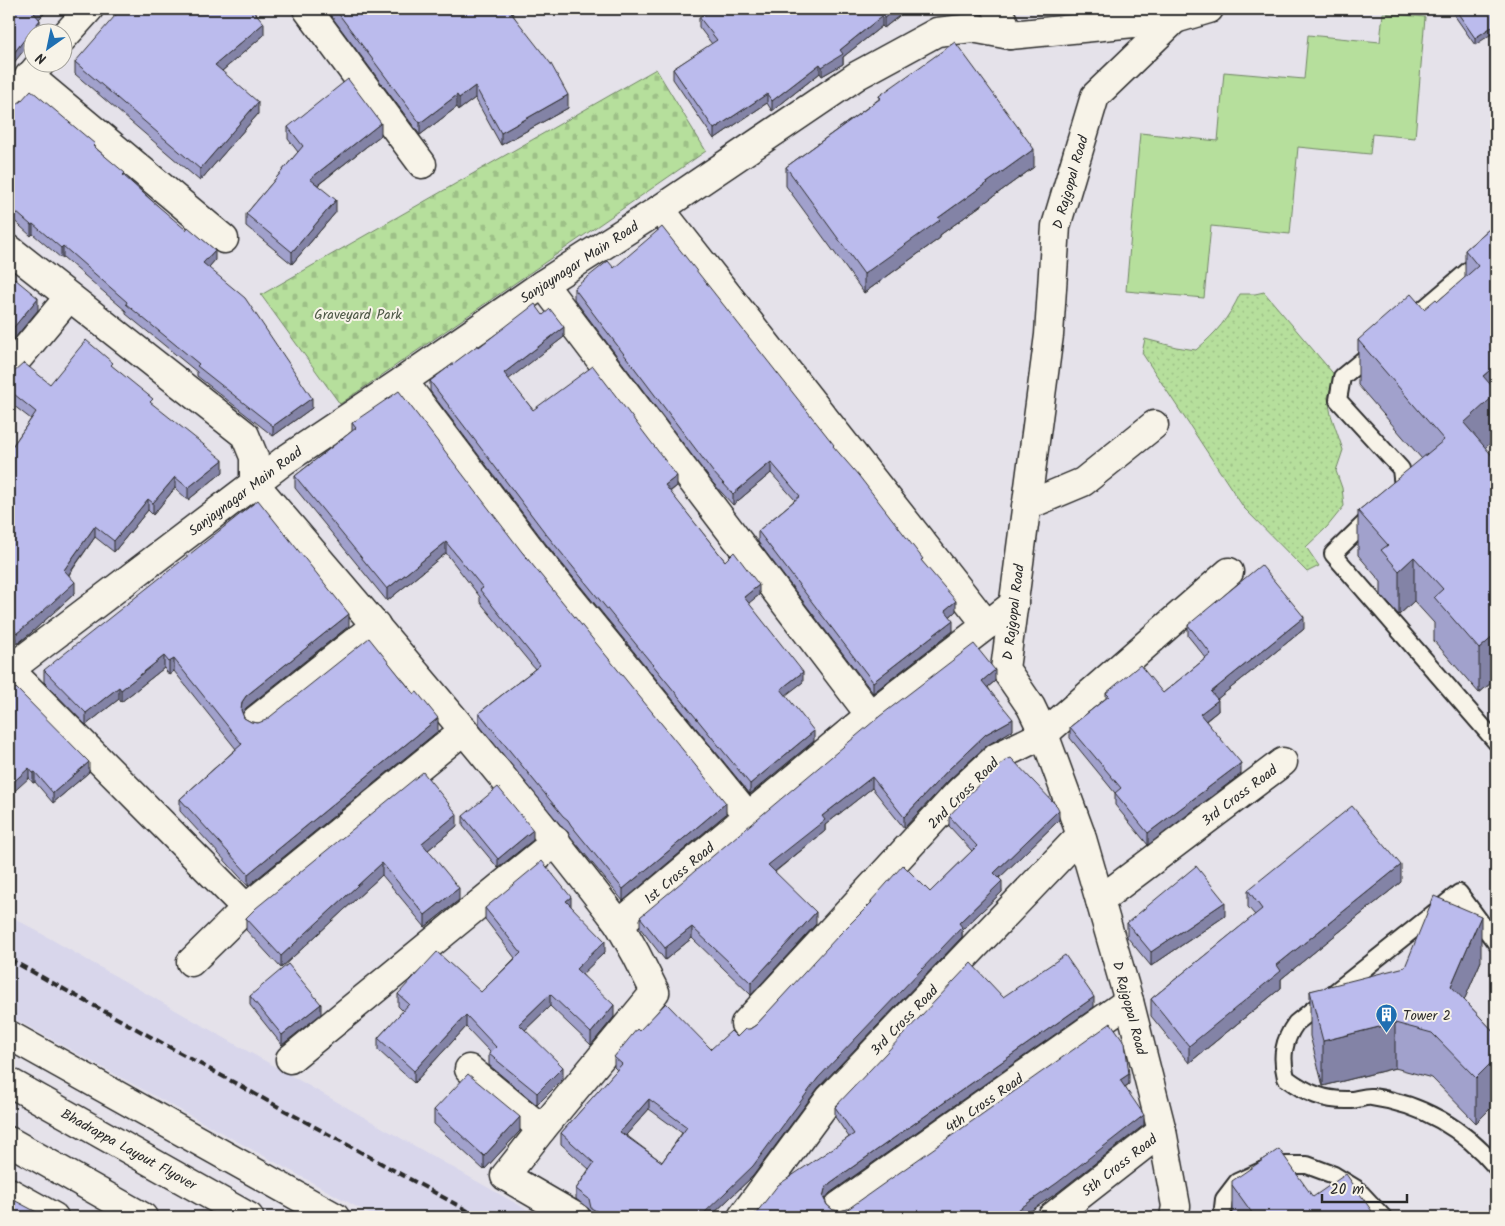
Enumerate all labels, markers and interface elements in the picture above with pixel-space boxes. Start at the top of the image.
north arrow [22,22,72,72]
text: N [32,46,51,70]
street label: D Rajgopal Road [1047,132,1095,232]
street label: Sanjaynagar Main Road [516,216,644,310]
park label: Graveyard Park [314,304,402,326]
street label: Sanjaynagar Main Road [184,441,308,542]
street label: D Rajgopal Road [997,562,1031,661]
street label: 2nd Cross Road [923,752,1005,834]
street label: 3rd Cross Road [1197,759,1283,832]
street label: 1st Cross Road [639,837,721,910]
street label: D Rajgopal Road [1106,959,1152,1059]
street label: 3rd Cross Road [865,980,945,1061]
building icon: Tower 2 [1375,1003,1399,1034]
place label: Tower 2 [1403,1005,1451,1027]
street label: 4th Cross Road [941,1068,1029,1139]
street label: Bhadrappa Layout Flyover [57,1103,202,1197]
street label: 5th Cross Road [1077,1128,1163,1202]
scale bar [1322,1171,1408,1203]
text: 20 m [1330,1178,1364,1202]

